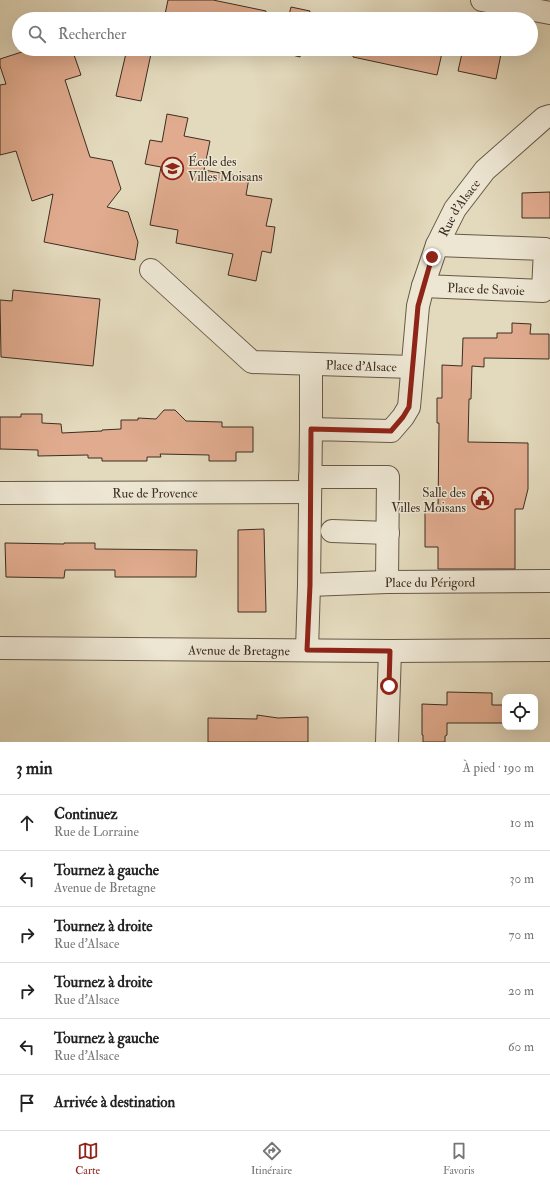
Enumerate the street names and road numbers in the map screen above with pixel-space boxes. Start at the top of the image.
street label: Rue d'Alsace [436,176,484,239]
street label: Place de Savoie [447,280,525,299]
street label: Place d'Alsace [326,357,398,376]
street label: Rue de Provence [112,485,198,502]
street label: Place du Périgord [385,574,476,591]
street label: Avenue de Bretagne [187,642,291,659]

